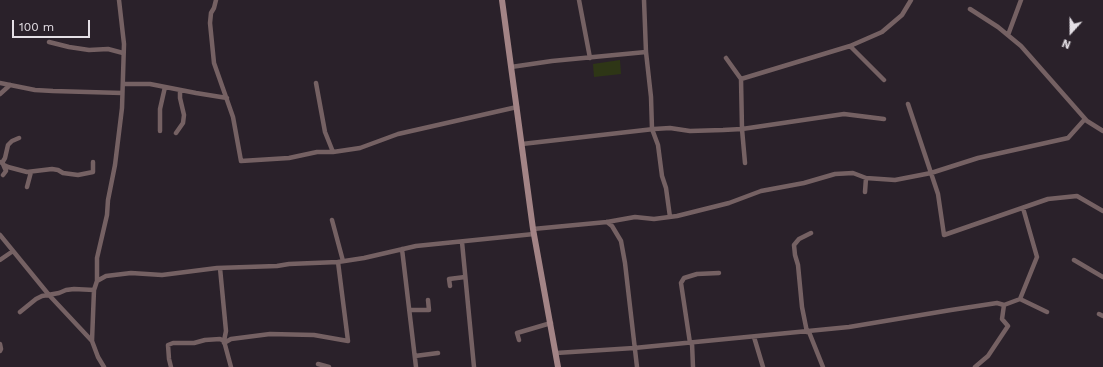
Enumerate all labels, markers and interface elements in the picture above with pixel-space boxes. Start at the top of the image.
scale bar [14,12,92,38]
north arrow [1051,12,1091,52]
text: 100 m [19,20,54,34]
text: N [1060,36,1073,51]

